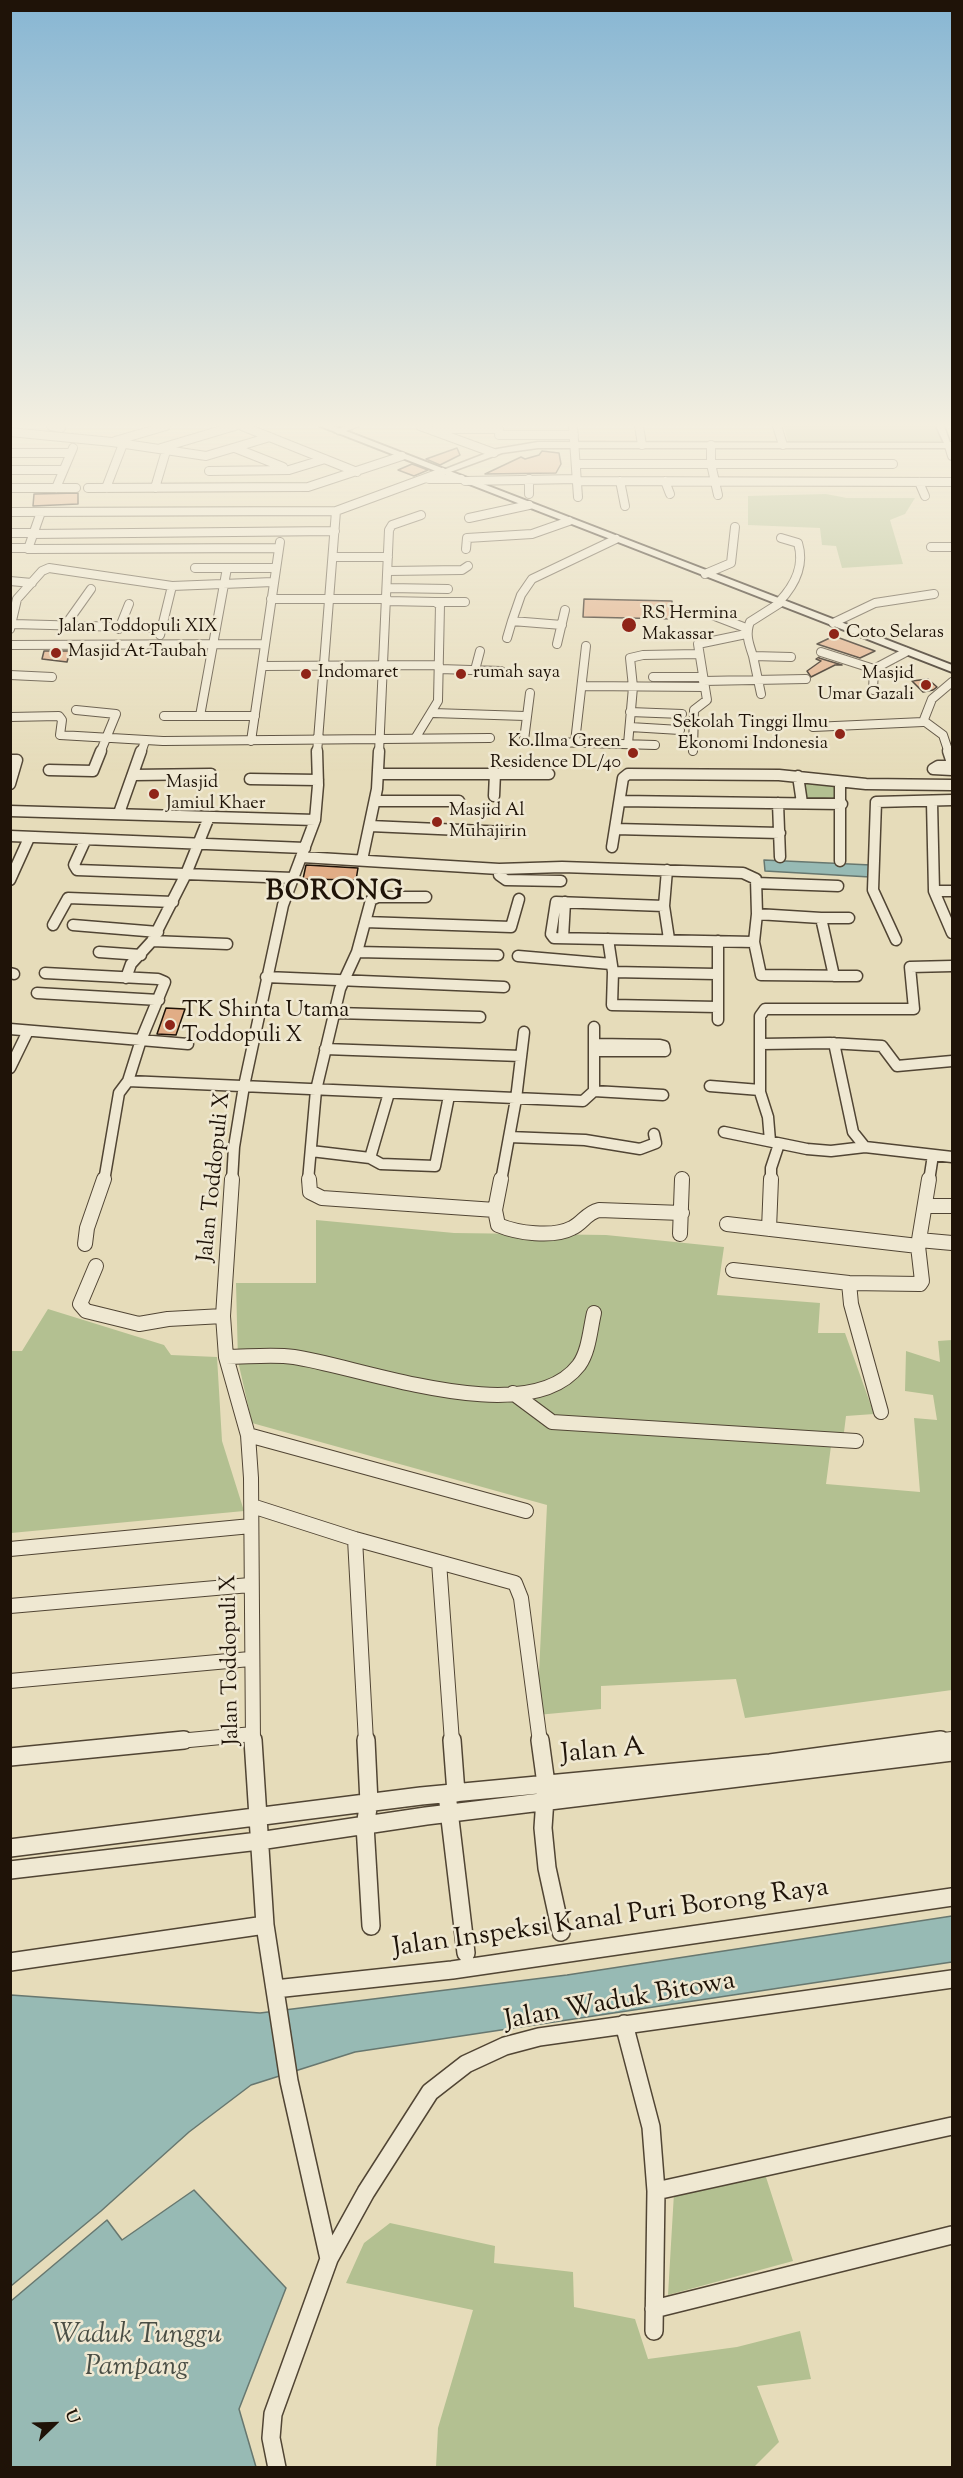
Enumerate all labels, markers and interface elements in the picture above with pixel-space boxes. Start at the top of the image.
place label: RS Hermina Makassar [642,604,738,646]
marker: RS Hermina Makassar [620,616,638,634]
street label: Jalan Toddopuli XIX [58,617,218,639]
place label: Coto Selaras [846,623,944,645]
marker: Coto Selaras [827,627,841,641]
place label: Masjid At-Taubah [68,642,207,664]
marker: Masjid At-Taubah [49,646,63,660]
place label: Indomaret [318,663,398,685]
place label: rumah saya [473,663,560,685]
place label: Masjid Umar Gazali [818,664,914,706]
marker: Indomaret [299,667,313,681]
marker: rumah saya [454,667,468,681]
marker: Masjid Umar Gazali [919,678,933,692]
place label: Sekolah Tinggi Ilmu Ekonomi Indonesia [672,713,828,756]
marker: Sekolah Tinggi Ilmu Ekonomi Indonesia [833,727,847,741]
place label: Ko.Ilma Green Residence DL/40 [490,732,621,774]
marker: Ko.Ilma Green Residence DL/40 [626,746,640,760]
place label: Masjid Jamiul Khaer [166,773,265,816]
marker: Masjid Jamiul Khaer [147,787,161,801]
place label: Masjid Al Muhajirin [449,801,527,844]
marker: Masjid Al Muhajirin [430,815,444,829]
district label: BORONG [266,877,404,911]
place label: TK Shinta Utama Toddopuli X [182,999,349,1050]
marker: TK Shinta Utama Toddopuli X [163,1018,177,1032]
street label: Jalan Toddopuli X [194,1091,238,1263]
street label: Jalan Toddopuli X [217,1574,247,1746]
street label: Jalan A [560,1733,646,1773]
street label: Jalan Inspeksi Kanal Puri Borong Raya [391,1873,831,1967]
street label: Jalan Waduk Bitowa [502,1967,738,2039]
water label: Waduk Tunggu Pampang [52,2320,222,2386]
north arrow [24,2394,84,2454]
text: U [58,2406,84,2427]

